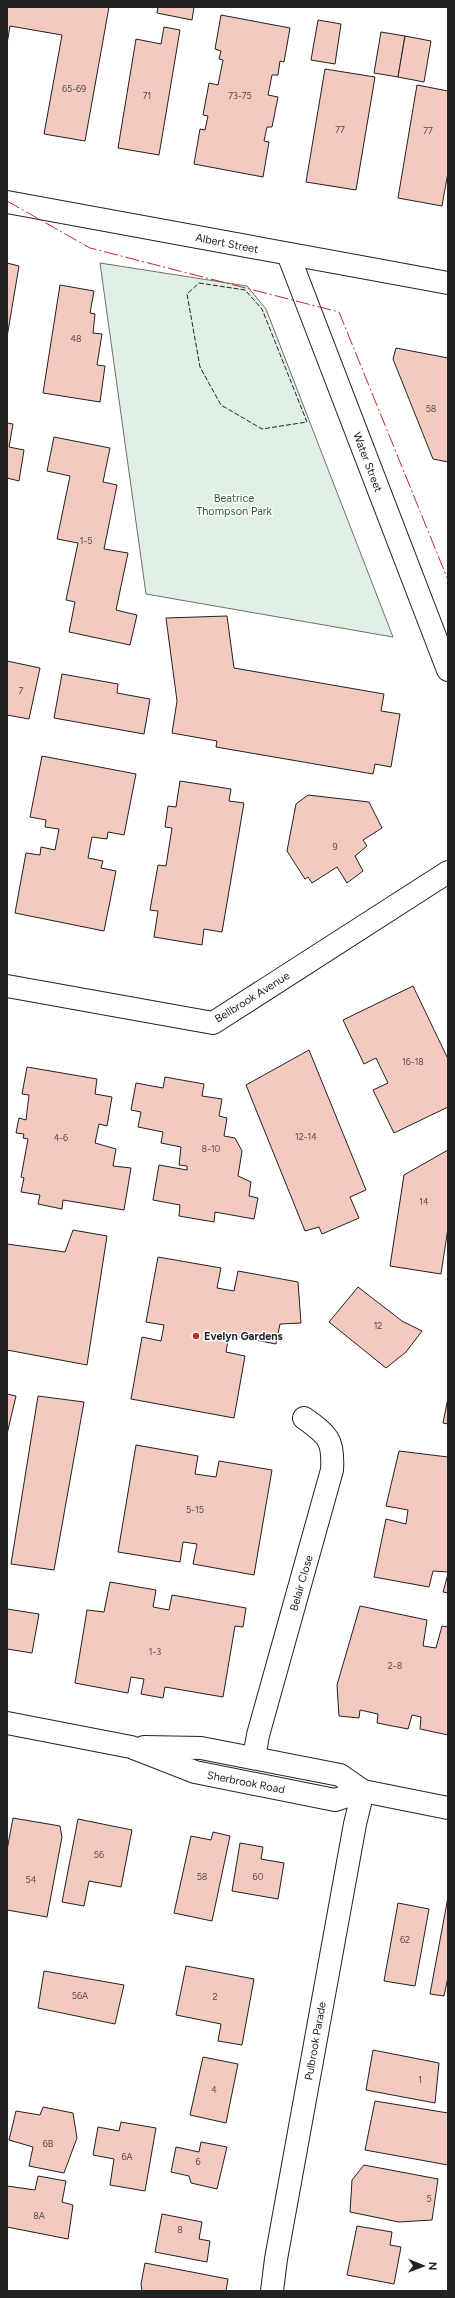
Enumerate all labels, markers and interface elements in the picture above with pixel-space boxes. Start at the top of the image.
house number: 65-69 [62,83,86,94]
house number: 71 [143,90,151,101]
house number: 73-75 [228,90,252,101]
house number: 77 [335,124,345,135]
house number: 77 [423,125,433,136]
street label: Albert Street [194,231,259,256]
house number: 48 [70,333,82,344]
house number: 58 [426,403,437,414]
street label: Water Street [350,430,385,494]
park label: Beatrice Thompson Park [196,492,273,518]
house number: 1-5 [80,535,92,546]
house number: 7 [19,685,24,696]
house number: 9 [332,841,338,852]
street label: Bellbrook Avenue [212,969,292,1026]
house number: 16-18 [402,1056,424,1067]
house number: 12-14 [295,1131,317,1142]
house number: 4-6 [54,1132,68,1143]
house number: 8-10 [202,1143,221,1154]
house number: 14 [419,1196,429,1207]
house number: 12 [374,1320,382,1331]
place label: Evelyn Gardens [204,1330,283,1343]
marker: Evelyn Gardens [191,1331,201,1341]
house number: 5-15 [186,1504,204,1515]
street label: Belair Close [287,1554,316,1613]
house number: 1-3 [149,1646,161,1657]
house number: 2-8 [388,1660,403,1671]
street label: Sherbrook Road [206,1769,286,1796]
house number: 56 [94,1849,104,1860]
house number: 58 [197,1871,208,1882]
house number: 60 [253,1871,264,1882]
house number: 54 [26,1874,37,1885]
house number: 62 [400,1934,410,1945]
house number: 56A [72,1990,88,2001]
house number: 2 [212,1991,218,2002]
street label: Pulbrook Parade [302,2001,329,2081]
house number: 1 [418,2074,422,2085]
house number: 4 [211,2084,217,2095]
house number: 6B [43,2138,54,2149]
house number: 6A [121,2151,133,2162]
house number: 6 [195,2156,201,2167]
house number: 5 [426,2193,432,2204]
house number: 8A [33,2210,45,2221]
house number: 8 [177,2224,183,2235]
north arrow [403,2246,443,2286]
text: N [426,2262,439,2271]

